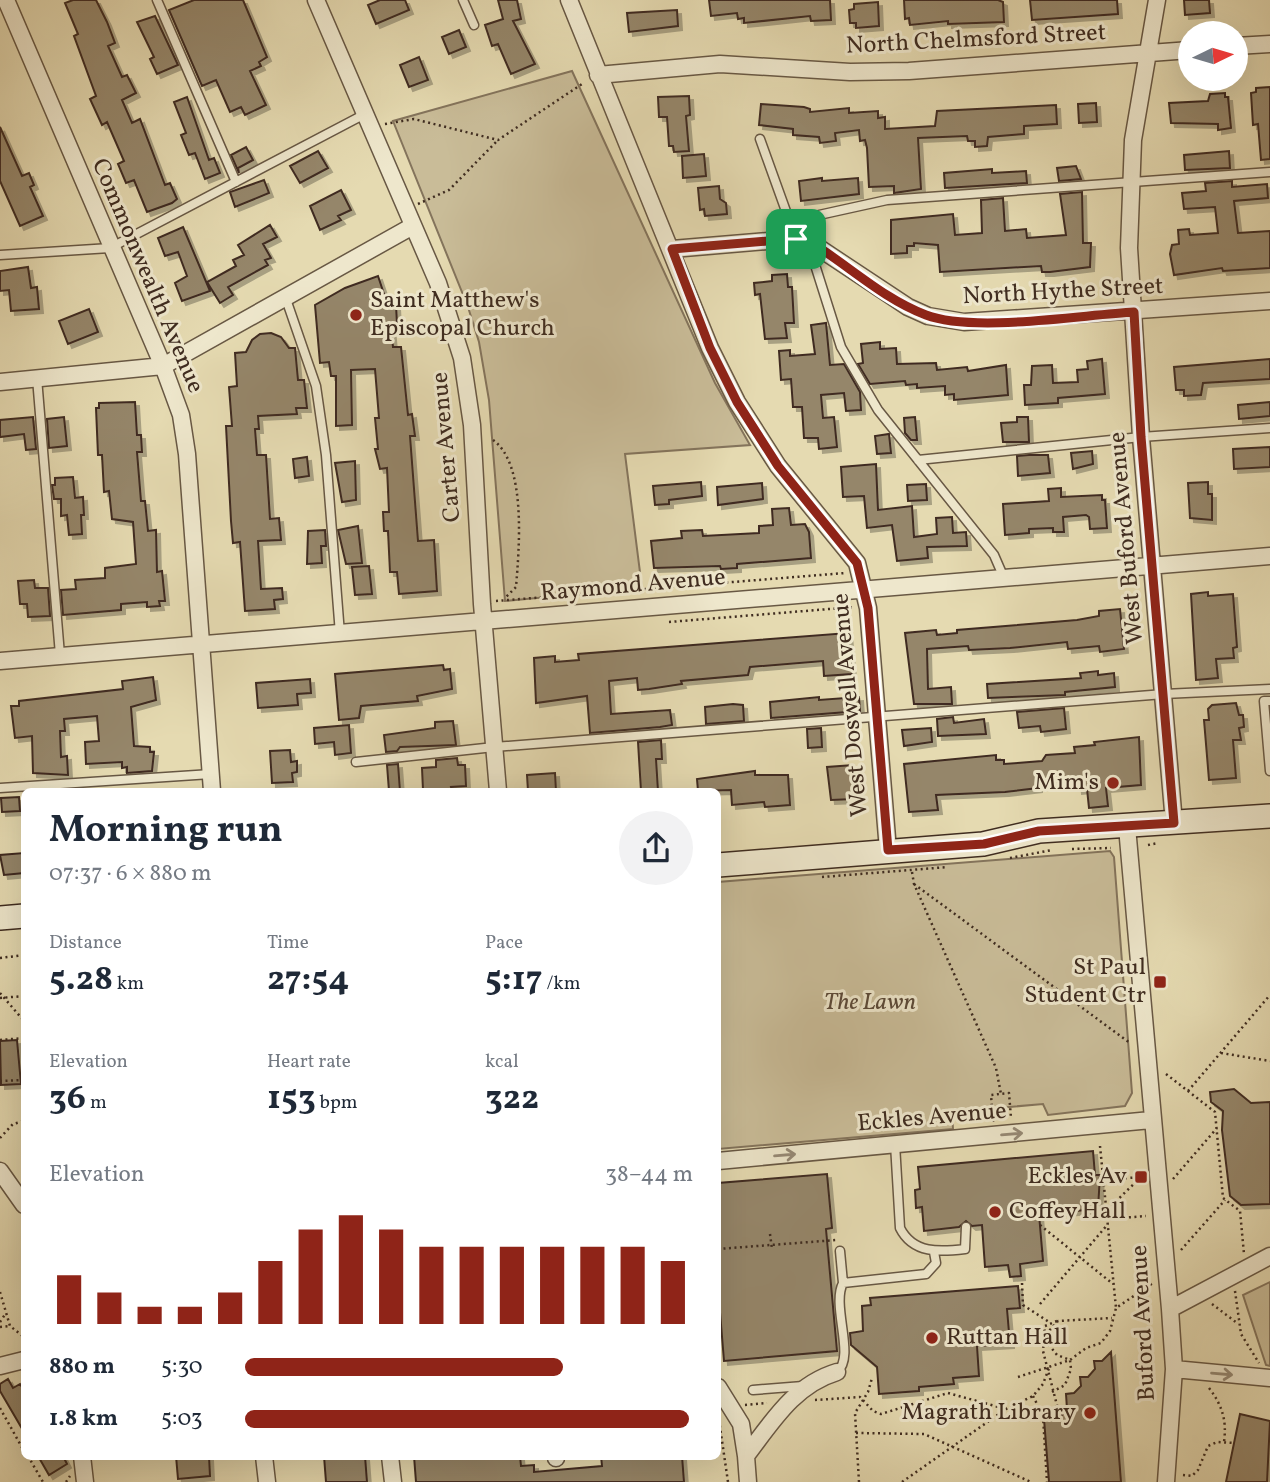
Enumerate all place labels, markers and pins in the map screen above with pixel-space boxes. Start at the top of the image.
pin [766,209,826,269]
place label: Saint Matthew's Episcopal Church [370,284,555,346]
marker: Saint Matthew's Episcopal Church [348,307,364,323]
place label: Mim's [1034,766,1099,800]
marker: Mim's [1105,775,1121,791]
place label: St Paul Student Ctr [1024,951,1146,1013]
marker: St Paul Student Ctr [1152,974,1168,990]
place label: Eckles Av [1028,1160,1127,1194]
marker: Eckles Av [1133,1169,1149,1185]
place label: Coffey Hall [1009,1195,1126,1229]
marker: Coffey Hall [987,1204,1003,1220]
place label: Ruttan Hall [946,1321,1068,1355]
marker: Ruttan Hall [924,1330,940,1346]
place label: Magrath Library [901,1396,1076,1430]
marker: Magrath Library [1082,1405,1098,1421]

